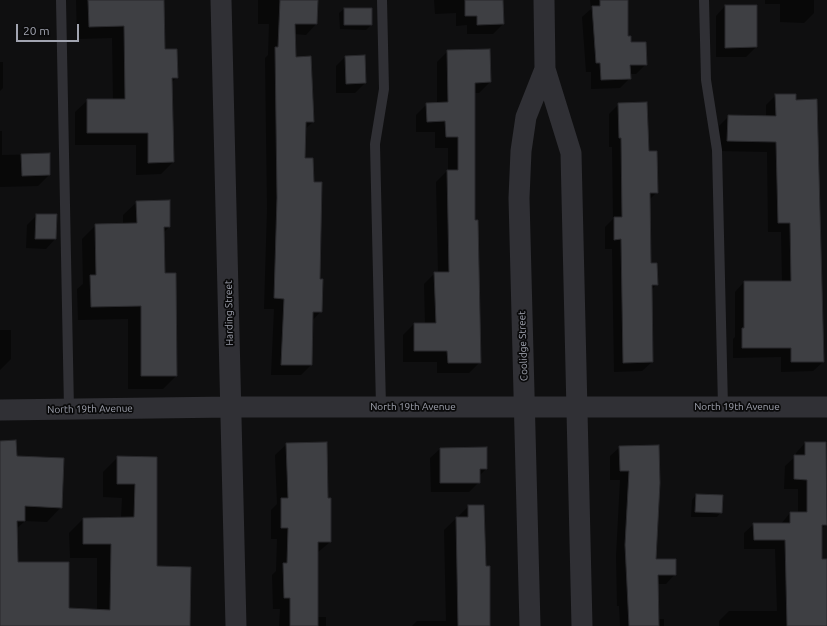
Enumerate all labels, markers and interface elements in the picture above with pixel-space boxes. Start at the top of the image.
scale bar [18,16,81,42]
text: 20 m [23,24,50,37]
street label: Harding Street [222,280,236,346]
street label: Coolidge Street [516,311,530,381]
street label: North 19th Avenue [370,401,456,413]
street label: North 19th Avenue [694,401,780,413]
street label: North 19th Avenue [47,402,133,416]

